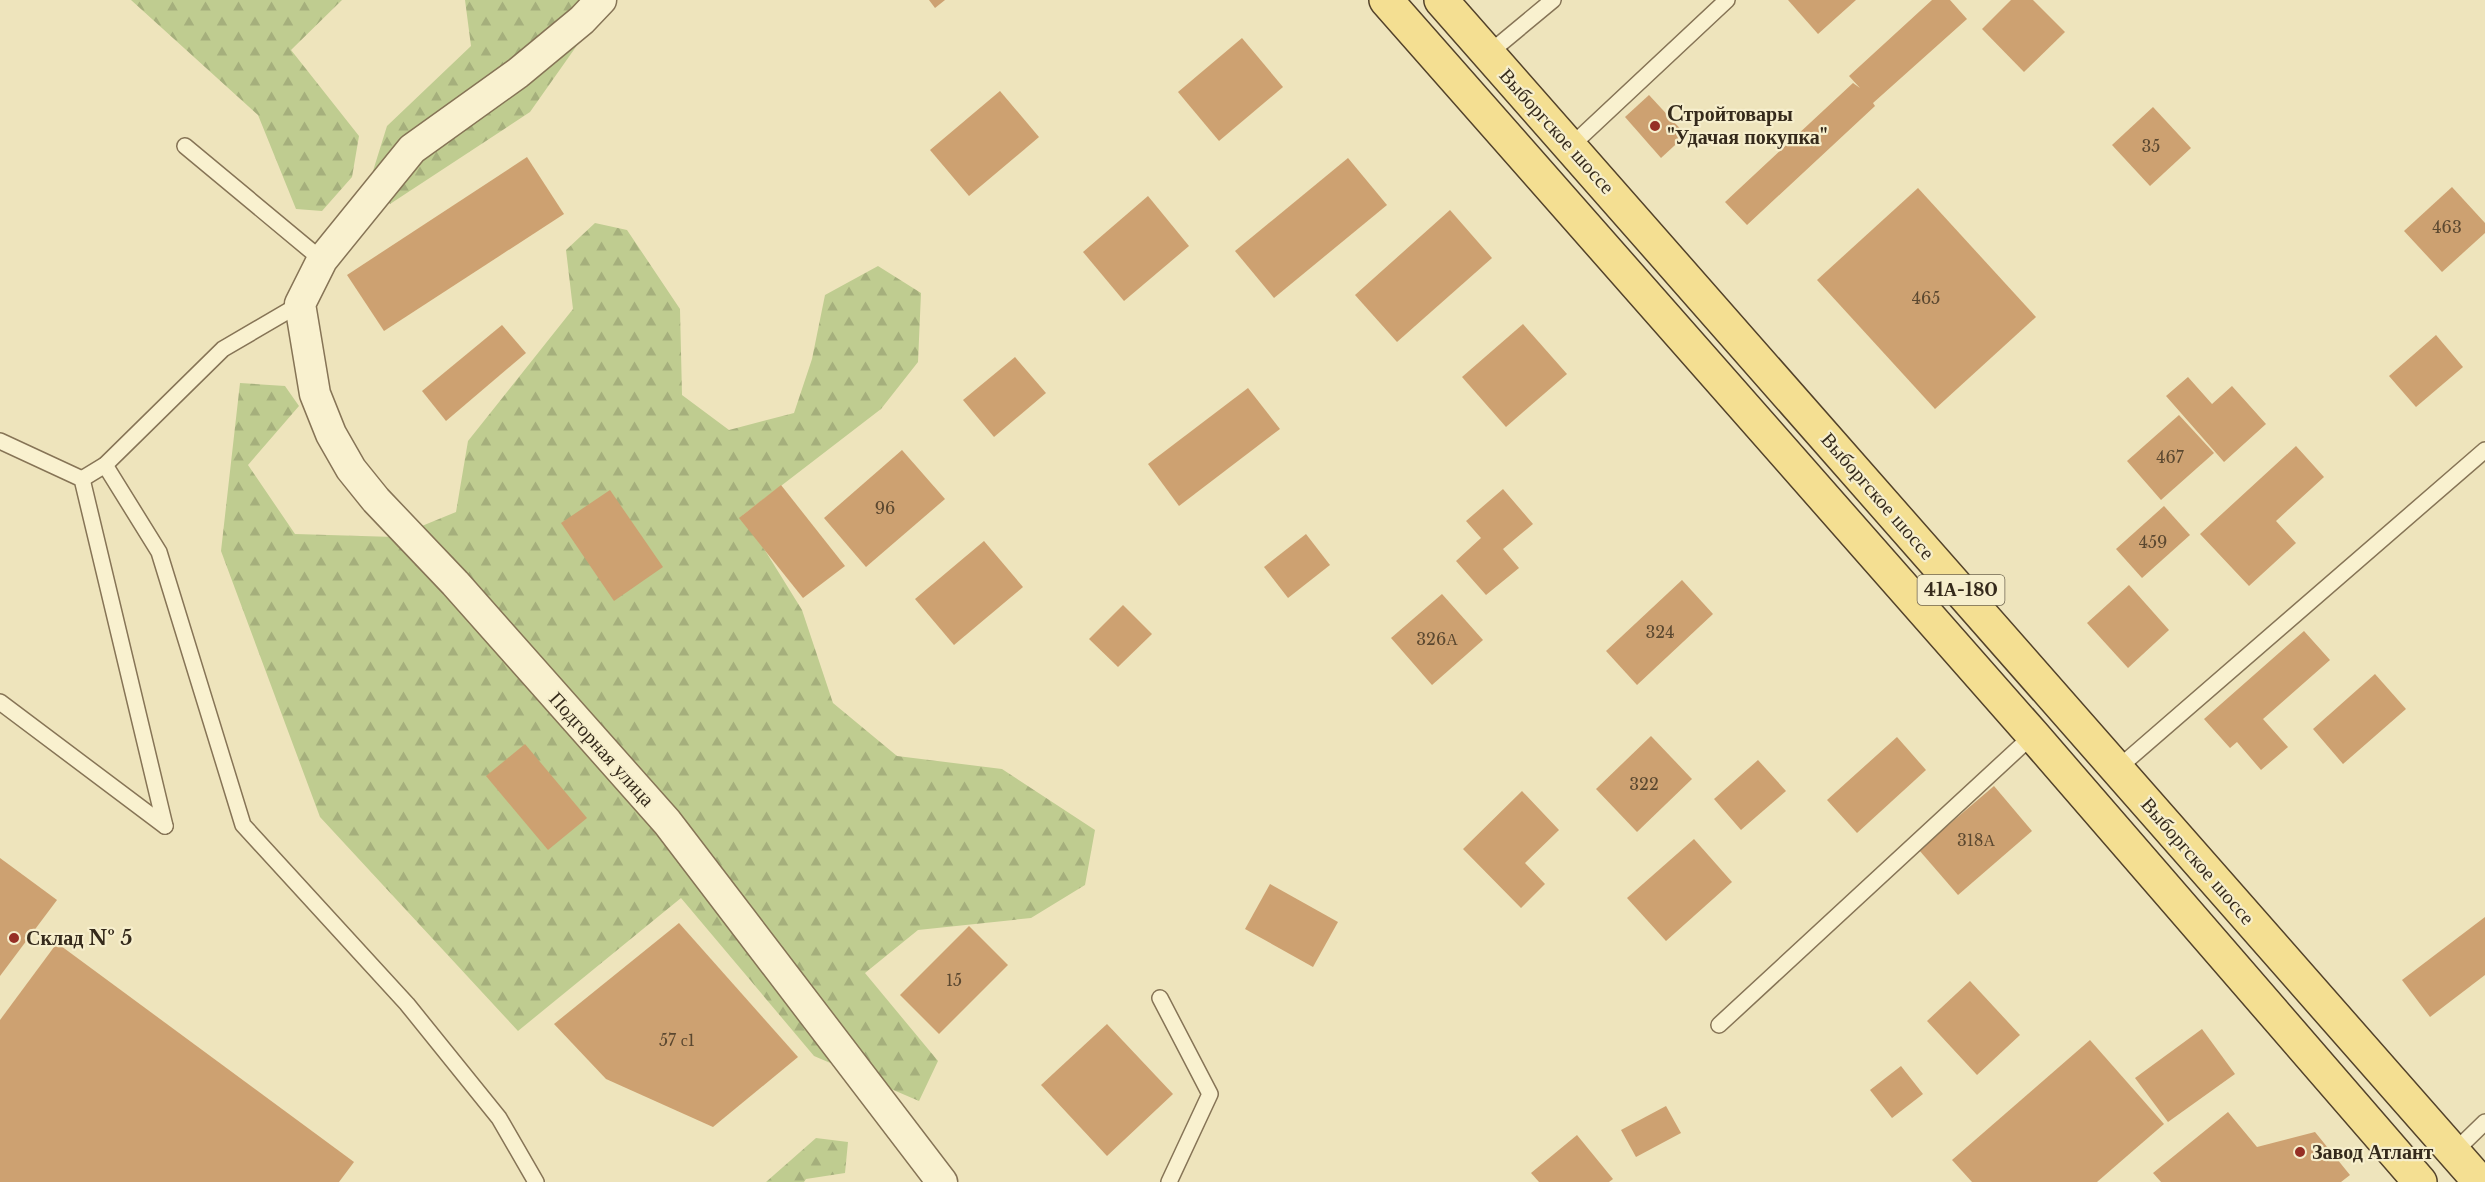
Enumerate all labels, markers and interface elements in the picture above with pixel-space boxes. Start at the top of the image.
street label: Выборгское шоссе [1494,63,1620,199]
place label: Cтройтовары "Удачая покупка" [1667,102,1828,149]
marker: Cтройтовары "Удачая покупка" [1648,119,1662,133]
house number: 35 [2142,136,2160,156]
house number: 463 [2432,217,2462,237]
house number: 465 [1912,288,1940,308]
street label: Выборгское шоссе [1816,428,1940,564]
house number: 467 [2156,447,2185,467]
house number: 96 [875,498,895,518]
house number: 459 [2139,532,2167,552]
road number: 41А-180 [1918,575,2004,605]
house number: 324 [1645,622,1675,642]
house number: 326А [1416,629,1458,649]
street label: Подгорная улица [544,687,660,811]
house number: 322 [1629,774,1659,794]
street label: Выборгское шоссе [2136,793,2260,929]
house number: 318А [1957,830,1996,850]
place label: Склад № 5 [26,926,132,950]
marker: Склад № 5 [7,931,21,945]
house number: 15 [946,970,962,990]
house number: 57 с1 [659,1030,695,1050]
place label: Завод Атлант [2312,1140,2434,1164]
marker: Завод Атлант [2293,1145,2307,1159]

